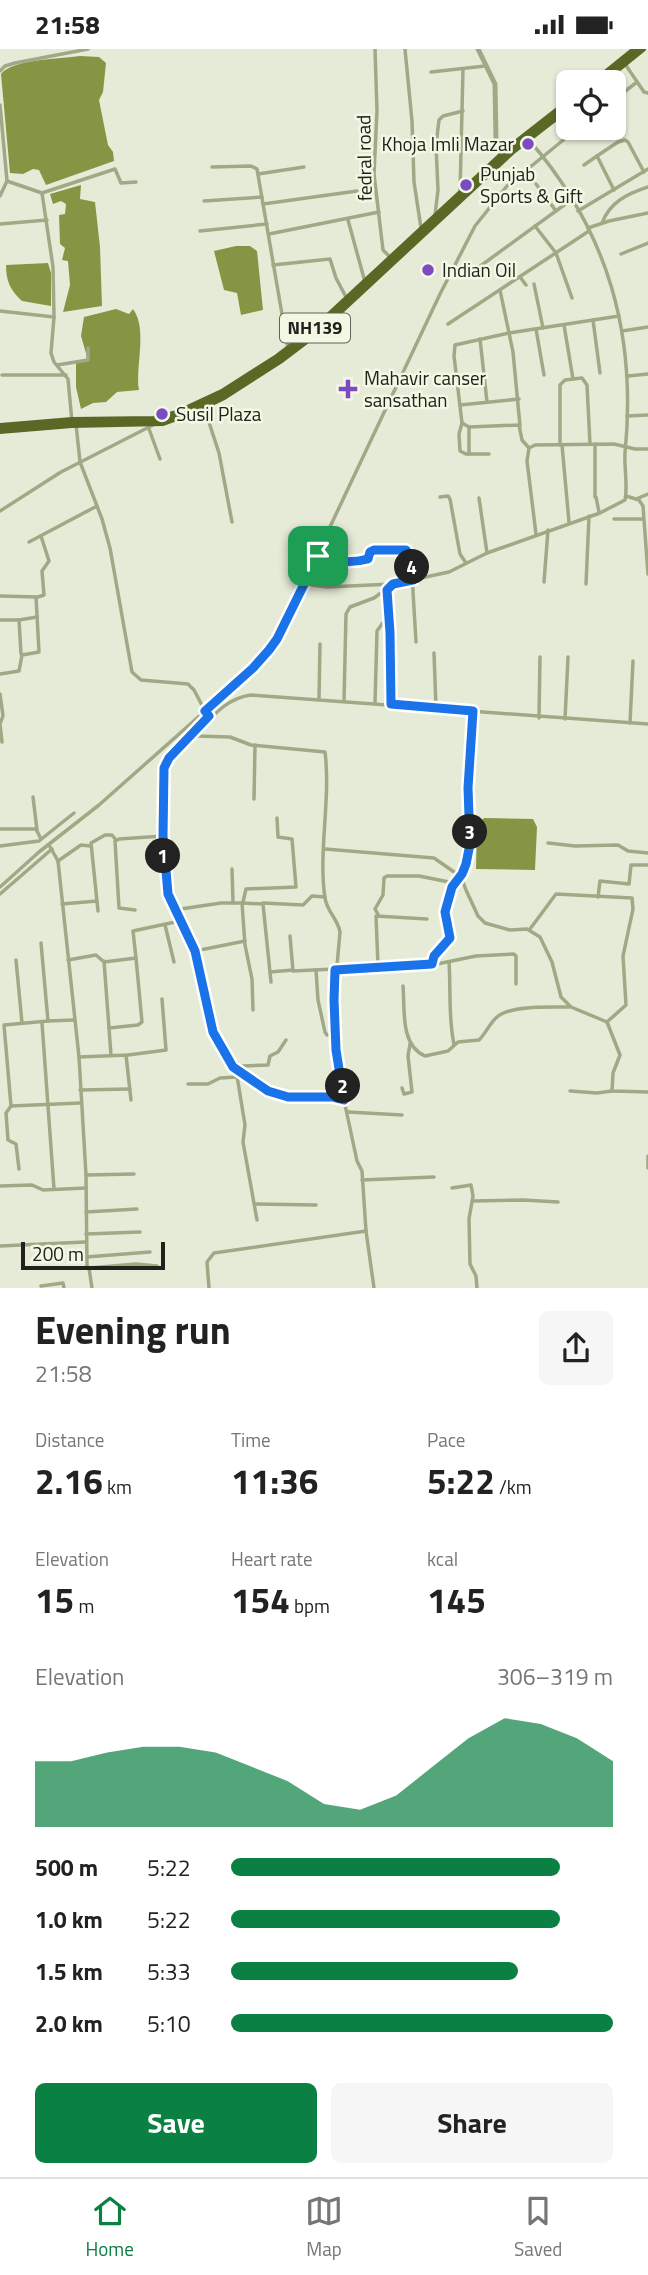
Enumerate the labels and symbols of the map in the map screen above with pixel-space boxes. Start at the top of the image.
street label: fedral road [348,115,379,201]
place label: Khoja Imli Mazar [382,129,514,158]
marker: Khoja Imli Mazar [520,136,536,152]
place label: Punjab Sports & Gift [480,159,583,210]
marker: Punjab Sports & Gift [458,177,474,193]
place label: Indian Oil [442,255,516,284]
marker: Indian Oil [420,262,436,278]
road number: NH139 [280,313,350,342]
place label: Mahavir canser sansathan [364,363,487,414]
marker: Mahavir canser sansathan [338,379,358,399]
place label: Susil Plaza [176,399,262,428]
marker: Susil Plaza [154,406,170,422]
pin [288,526,348,586]
pin: 4 [394,549,430,585]
pin: 3 [452,815,488,849]
pin: 1 [146,839,180,873]
pin: 2 [326,1069,360,1103]
scale bar [21,1239,164,1271]

